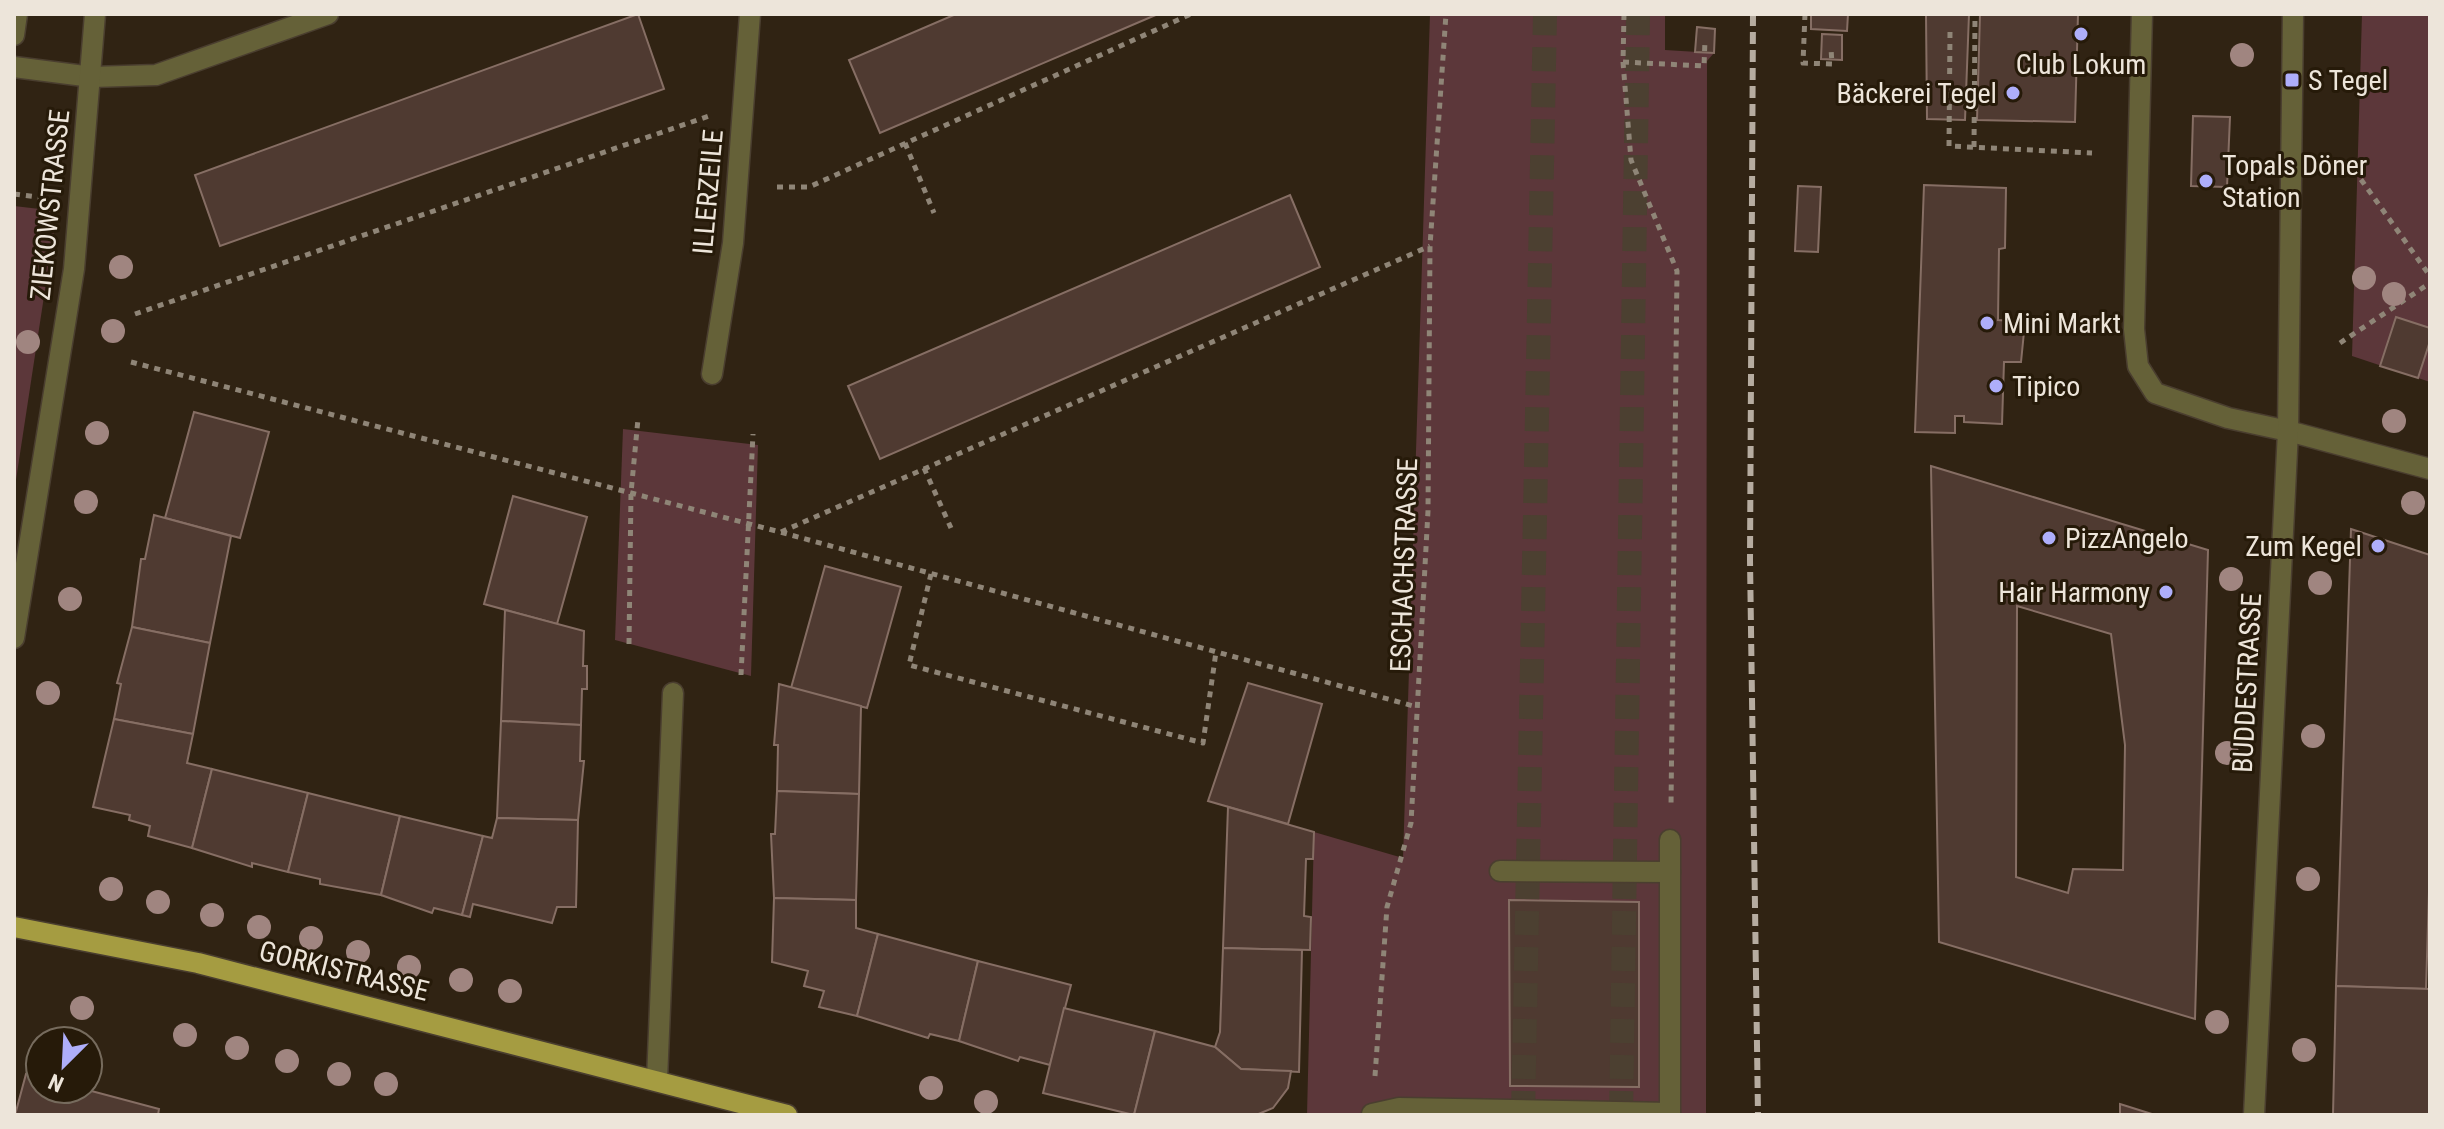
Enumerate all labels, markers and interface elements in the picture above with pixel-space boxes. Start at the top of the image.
marker: Club Lokum [2072,25,2090,43]
place label: Club Lokum [2016,48,2146,81]
place label: S Tegel [2308,64,2388,97]
marker: S Tegel [2283,71,2301,89]
place label: Bäckerei Tegel [1836,77,1997,110]
marker: Bäckerei Tegel [2004,84,2022,102]
street label: ZIEKOWSTRASSE [24,108,76,302]
street label: ILLERZEILE [686,128,730,256]
place label: Topals Döner Station [2222,149,2367,214]
marker: Topals Döner Station [2197,172,2215,190]
place label: Mini Markt [2003,307,2121,340]
marker: Mini Markt [1978,314,1996,332]
place label: Tipico [2012,370,2080,403]
marker: Tipico [1987,377,2005,395]
street label: ESCHACHSTRASSE [1384,457,1424,673]
place label: PizzAngelo [2065,522,2189,555]
marker: PizzAngelo [2040,529,2058,547]
place label: Zum Kegel [2245,530,2362,563]
marker: Zum Kegel [2369,537,2387,555]
place label: Hair Harmony [1998,576,2150,609]
marker: Hair Harmony [2157,583,2175,601]
street label: BUDDESTRASSE [2226,592,2268,774]
street label: GORKISTRASSE [256,934,432,1008]
north arrow [24,1025,104,1105]
text: N [45,1069,67,1097]

